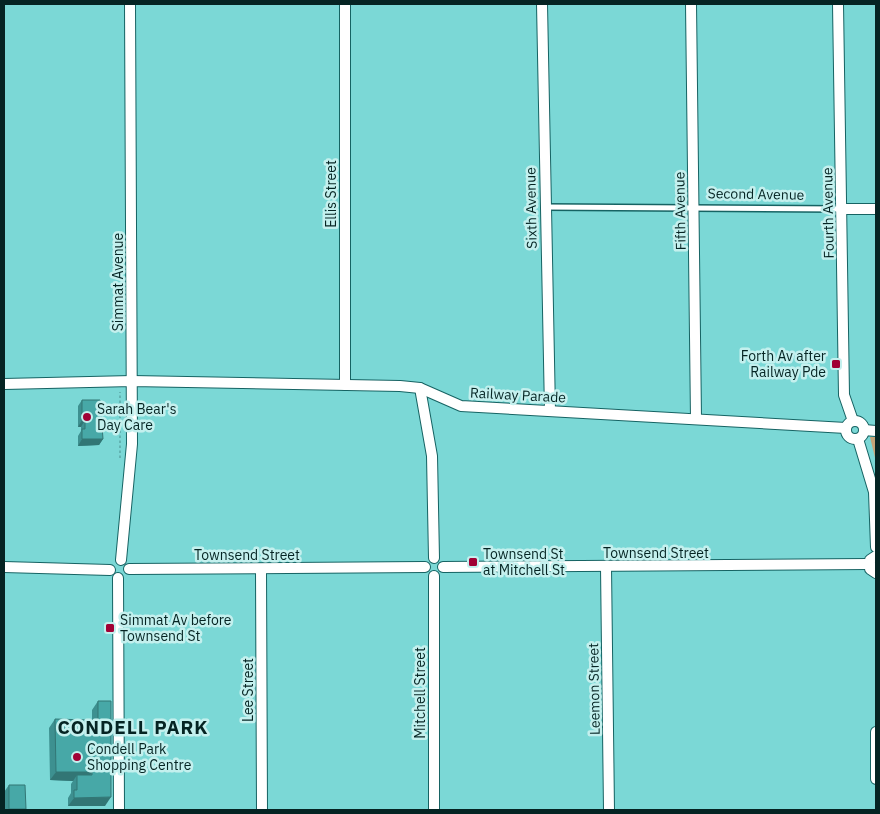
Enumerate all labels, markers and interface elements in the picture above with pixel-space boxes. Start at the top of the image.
street label: Ellis Street [322,160,340,228]
street label: Sixth Avenue [521,167,541,249]
street label: Fourth Avenue [818,167,838,259]
street label: Fifth Avenue [670,171,690,251]
street label: Second Avenue [707,184,805,204]
street label: Simmat Avenue [109,232,127,331]
place label: Forth Av after Railway Pde [741,347,826,381]
marker: Forth Av after Railway Pde [830,358,842,370]
street label: Railway Parade [470,383,567,407]
place label: Sarah Bear's Day Care [97,400,177,434]
marker: Sarah Bear's Day Care [81,411,93,423]
street label: Townsend Street [603,544,709,562]
place label: Townsend St at Mitchell St [483,545,565,579]
street label: Townsend Street [194,546,300,564]
marker: Townsend St at Mitchell St [467,556,479,568]
place label: Simmat Av before Townsend St [120,611,232,645]
marker: Simmat Av before Townsend St [104,622,116,634]
street label: Leemon Street [584,643,604,735]
street label: Mitchell Street [411,647,429,739]
street label: Lee Street [239,658,257,722]
district label: CONDELL PARK [58,715,208,739]
place label: Condell Park Shopping Centre [87,740,192,774]
marker: Condell Park Shopping Centre [71,751,83,763]

